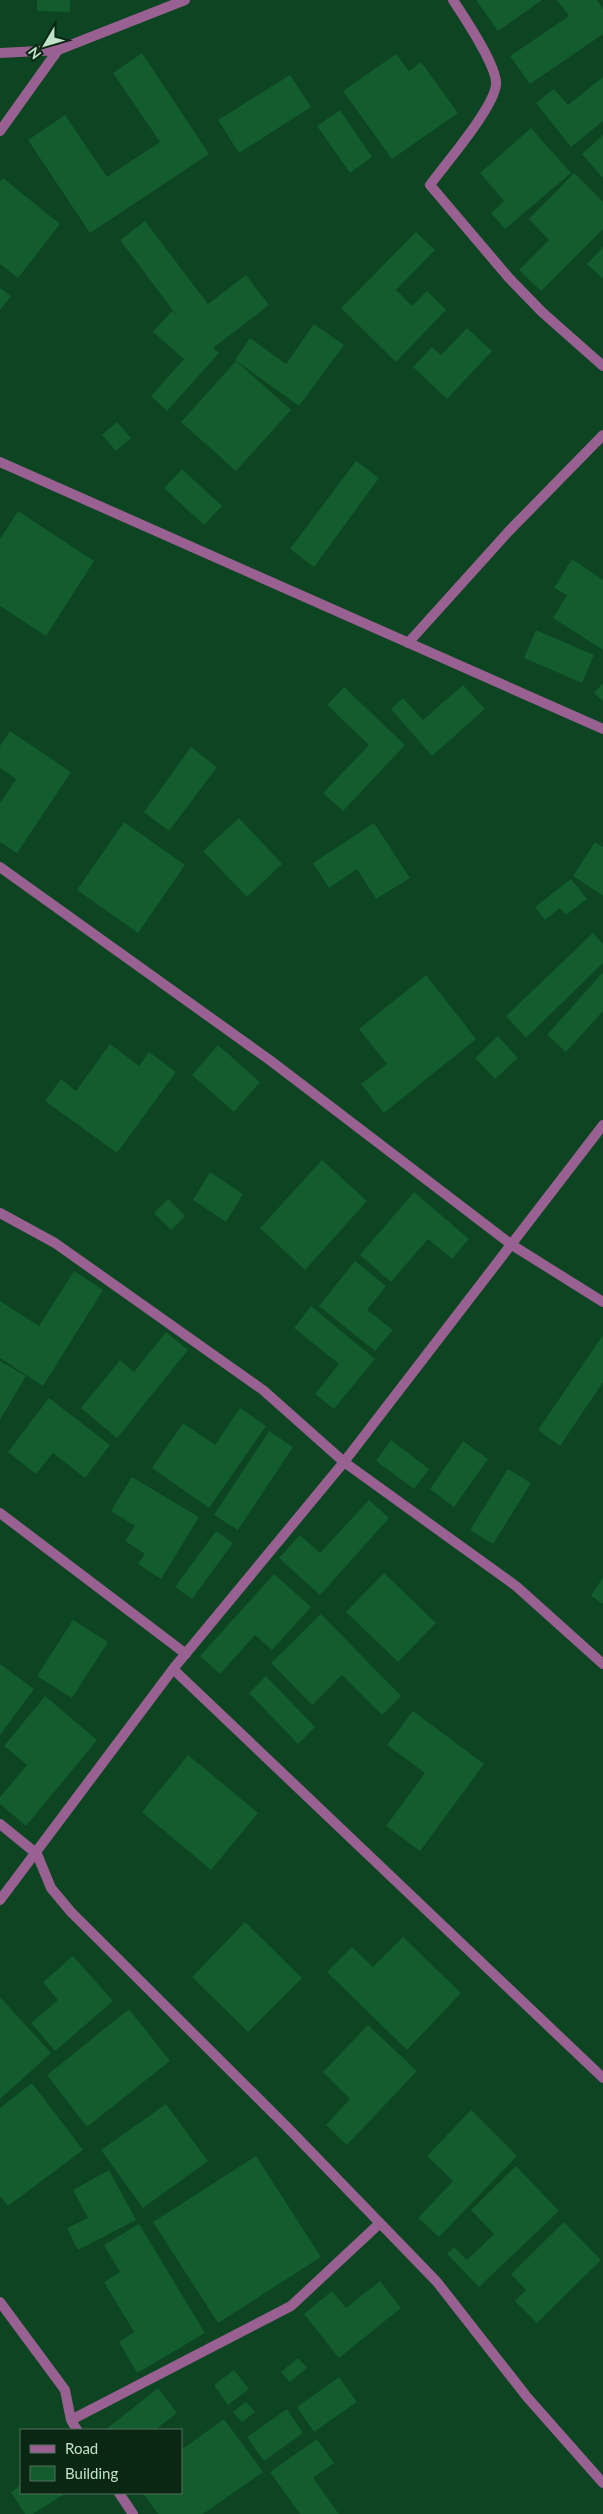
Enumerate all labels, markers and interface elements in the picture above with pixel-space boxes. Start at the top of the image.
north arrow [20,20,70,70]
text: N [24,44,44,63]
legend [20,2429,182,2494]
text: Road [65,2439,98,2457]
text: Building [65,2464,118,2482]

